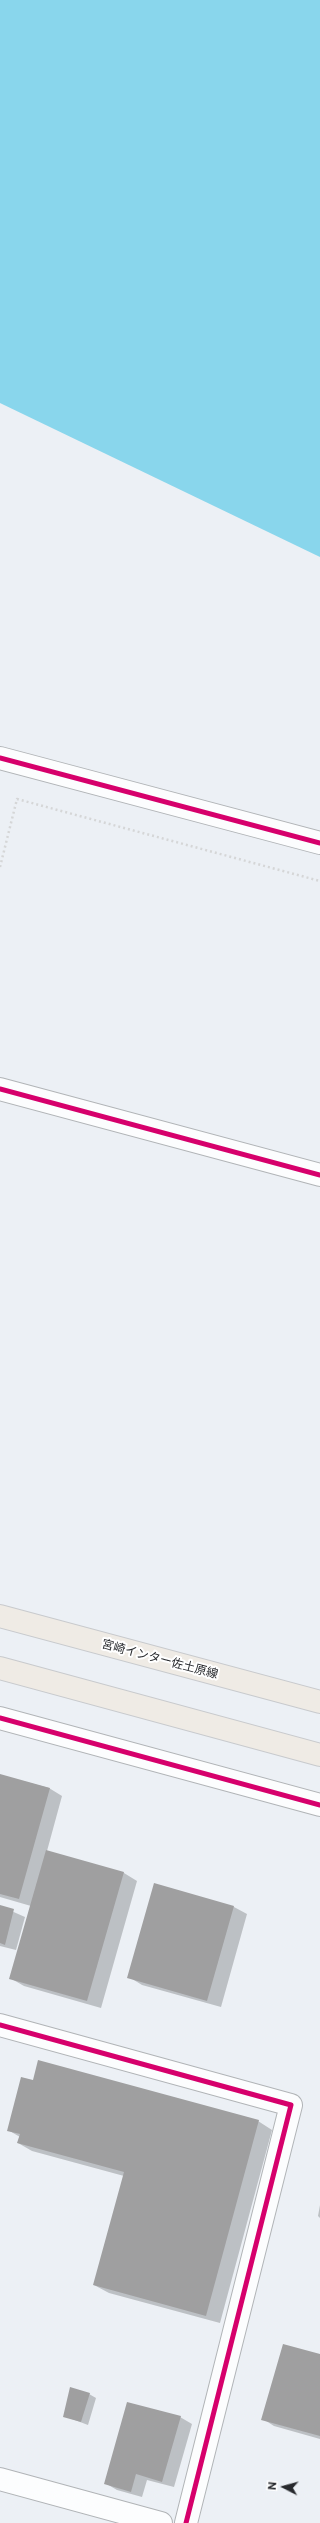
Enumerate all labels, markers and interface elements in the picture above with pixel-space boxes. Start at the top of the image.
street label: 宮崎インター佐土原線 [100,1637,220,1681]
north arrow [264,2467,304,2507]
text: N [265,2481,278,2490]

